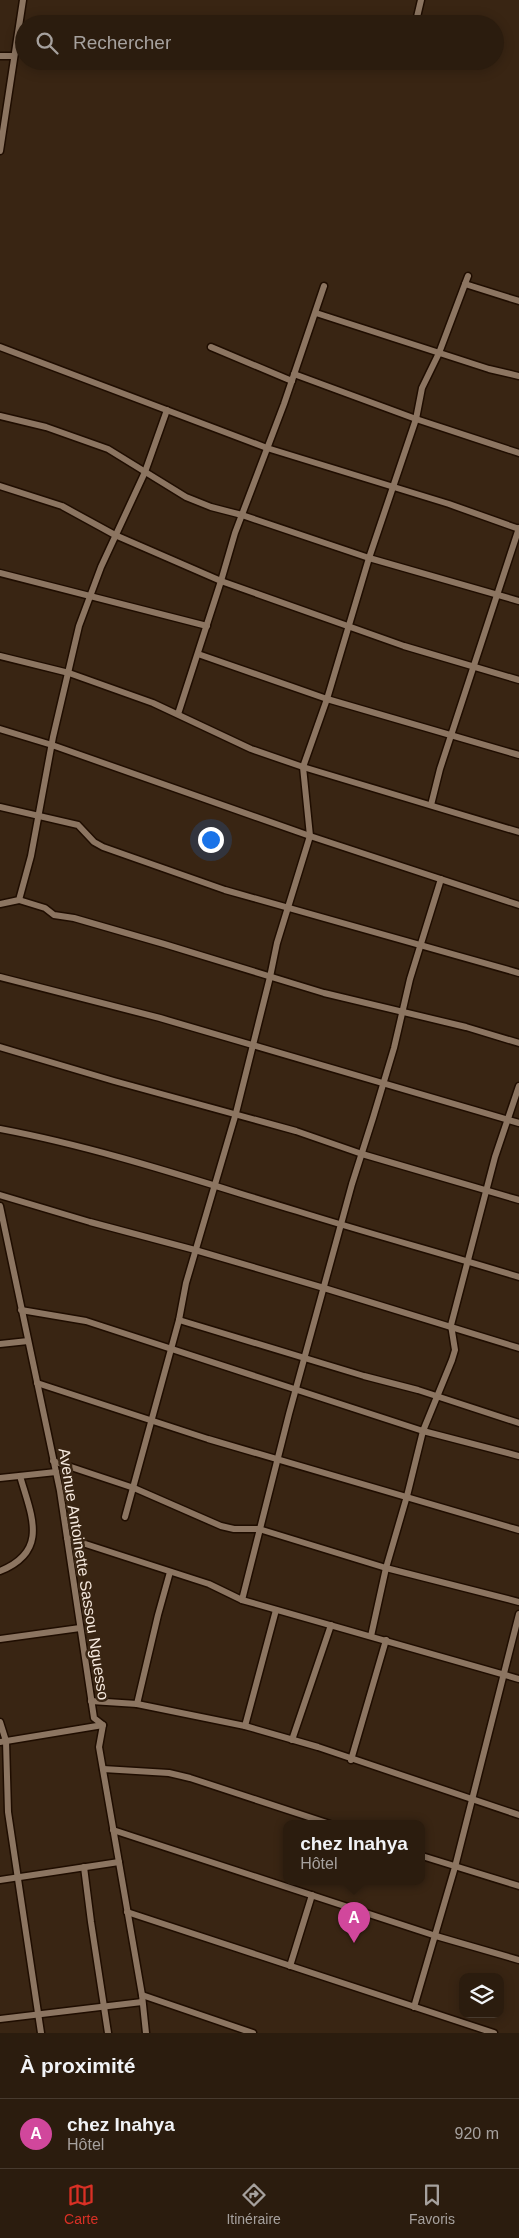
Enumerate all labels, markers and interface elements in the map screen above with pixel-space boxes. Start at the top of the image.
search box [15,15,504,70]
icon: search [33,29,61,57]
text: Rechercher [73,32,171,53]
your location [198,827,224,853]
street label: Avenue Antoinette Sassou Nguesso [56,1447,112,1701]
popup [283,1820,425,1885]
text: chez Inahya [300,1833,408,1854]
text: Hôtel [300,1855,338,1872]
pin: A [338,1902,370,1943]
map controls [459,1973,504,2018]
button: layers [459,1973,504,2018]
text: À proximité [20,2054,136,2077]
text: chez Inahya [67,2114,175,2135]
text: A [30,2125,42,2142]
text: 920 m [455,2125,499,2142]
text: Hôtel [67,2136,104,2153]
tab: Carte [64,2181,98,2227]
tab: Itinéraire [226,2181,281,2227]
tab: Favoris [409,2181,455,2227]

